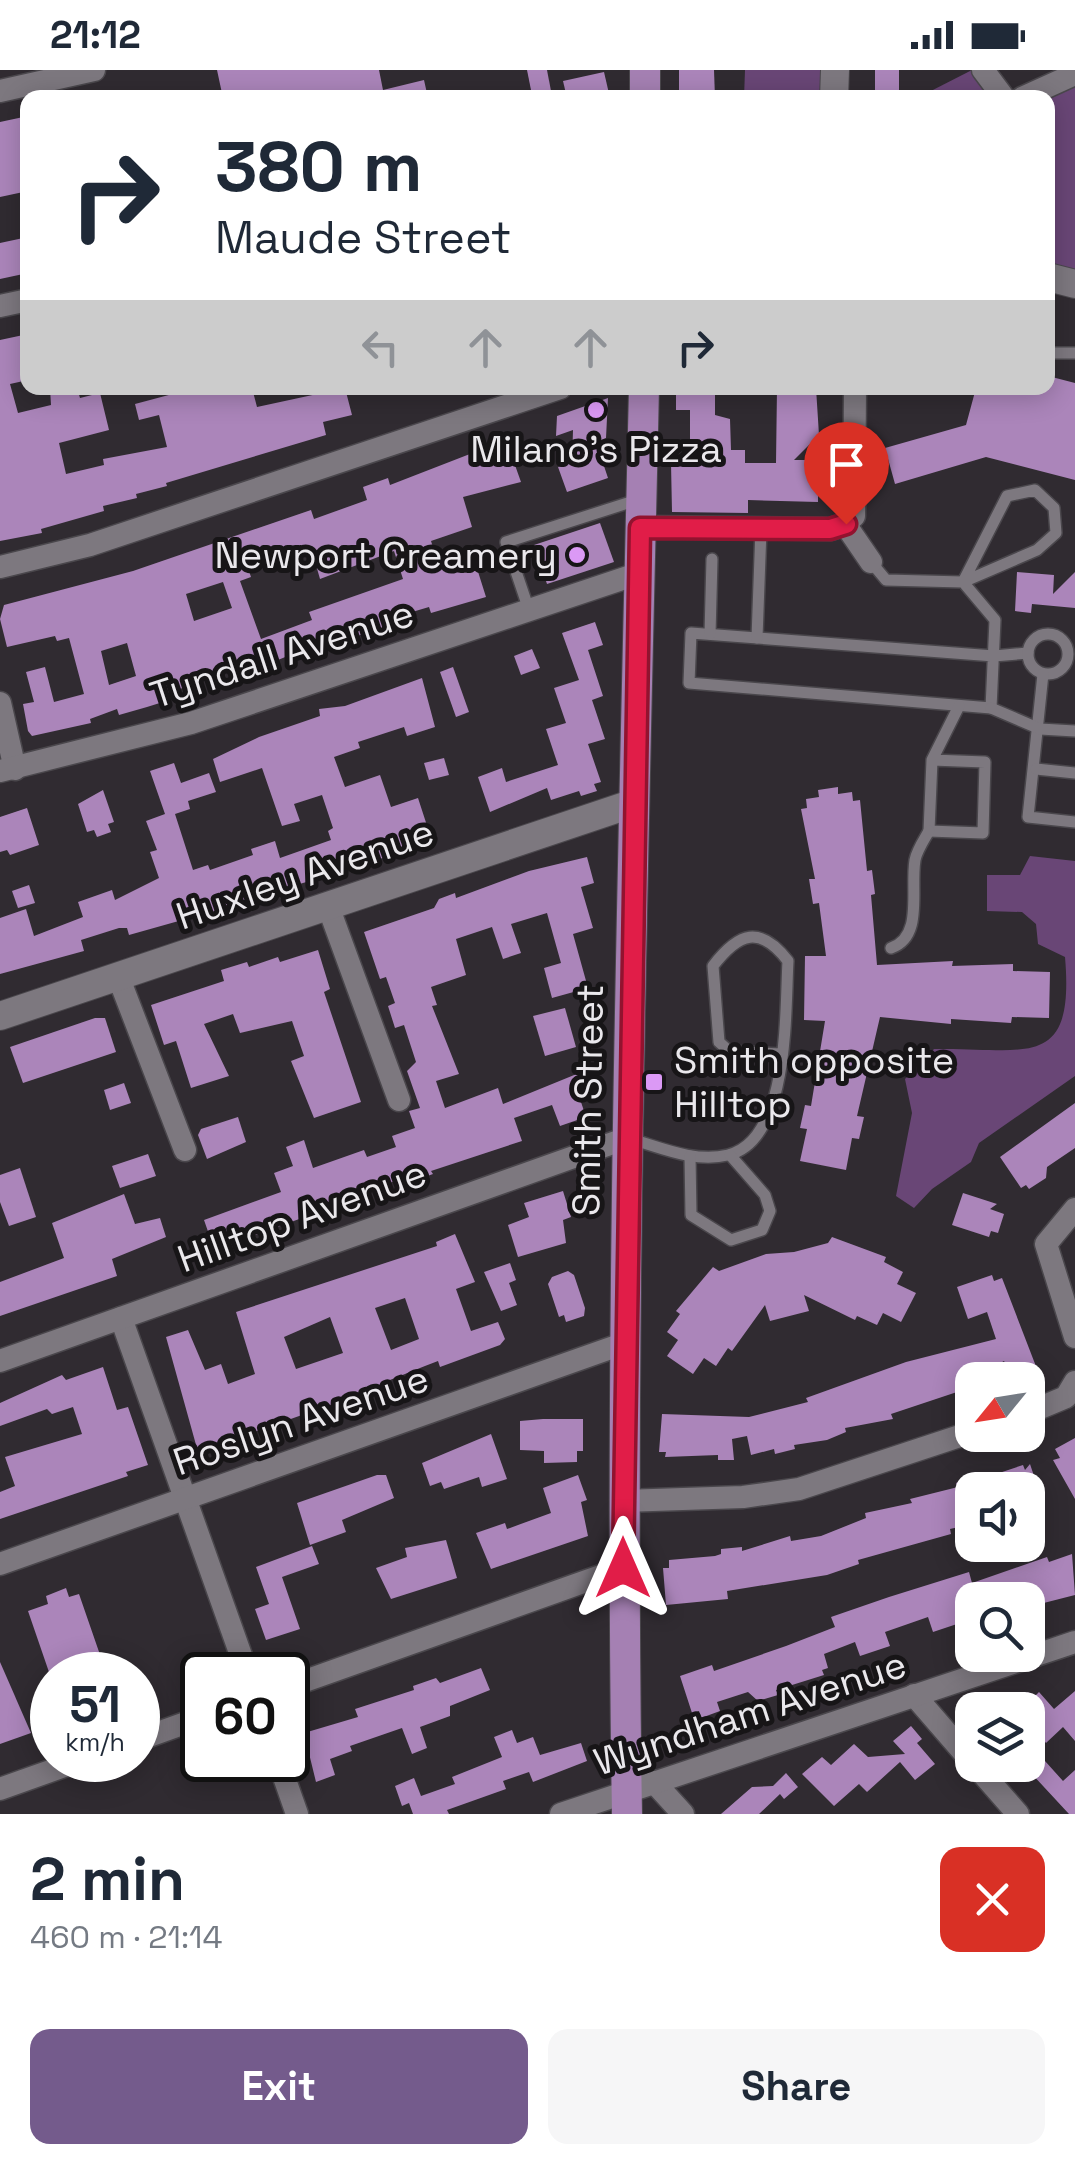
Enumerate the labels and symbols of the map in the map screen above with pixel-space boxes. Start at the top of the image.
marker: Milano's Pizza [585,399,607,421]
pin [804,422,889,525]
place label: Milano's Pizza [470,425,722,473]
place label: Newport Creamery [215,531,557,579]
marker: Newport Creamery [566,544,588,566]
street label: Tyndall Avenue [144,589,420,719]
street label: Huxley Avenue [170,807,440,941]
street label: Smith Street [562,984,614,1216]
place label: Smith opposite Hilltop [674,1036,954,1128]
marker: Smith opposite Hilltop [643,1071,665,1093]
street label: Hilltop Avenue [171,1149,433,1283]
street label: Roslyn Avenue [167,1354,435,1486]
north arrow [955,1362,1045,1452]
position arrow [571,1516,675,1620]
street label: Wyndham Avenue [588,1640,912,1786]
speed limit sign: 60 [180,1652,310,1782]

